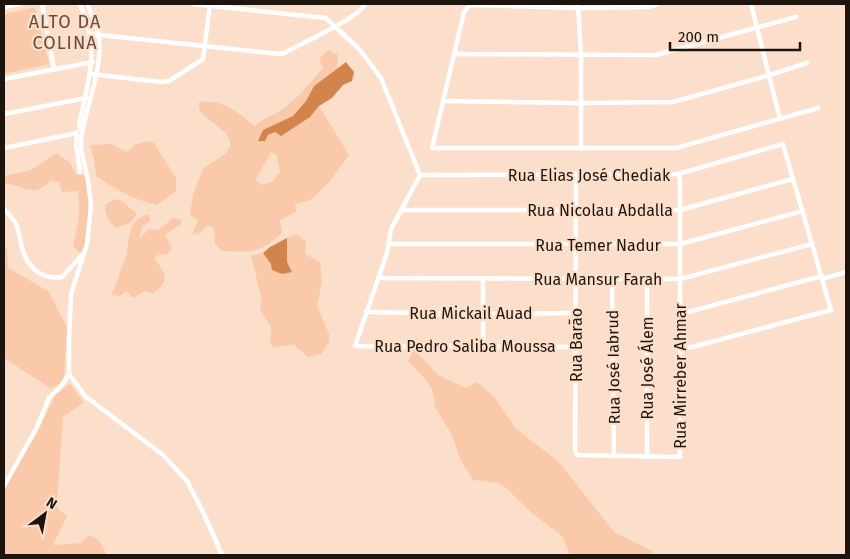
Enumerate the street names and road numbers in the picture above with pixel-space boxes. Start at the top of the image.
street label: Rua Elias José Chediak [508,166,671,185]
street label: Rua Nicolau Abdalla [527,201,673,220]
street label: Rua Temer Nadur [535,236,662,255]
street label: Rua Mansur Farah [534,270,662,289]
street label: Rua Mirreber Ahmar [671,303,690,449]
street label: Rua Mickail Auad [409,304,533,323]
street label: Rua Barão [567,308,586,382]
street label: Rua José Iabrud [603,310,624,424]
street label: Rua José Álem [637,317,657,419]
street label: Rua Pedro Saliba Moussa [374,337,556,356]

